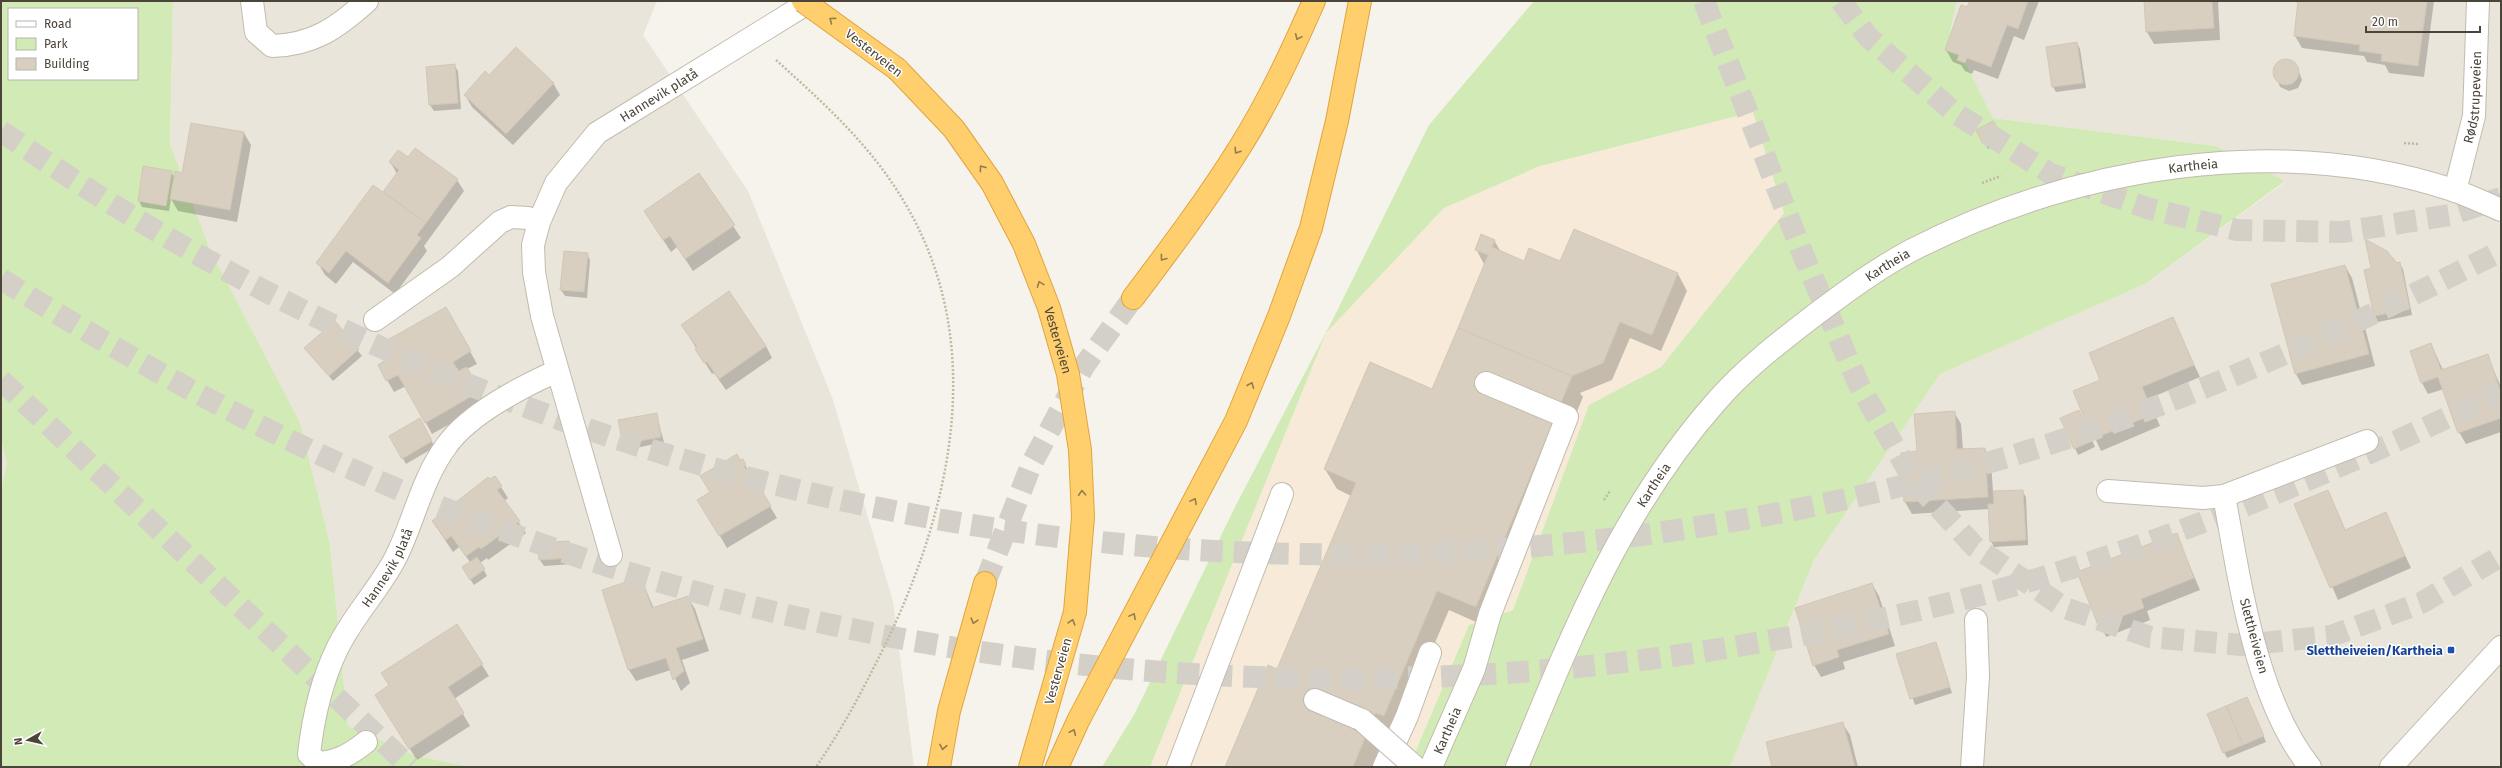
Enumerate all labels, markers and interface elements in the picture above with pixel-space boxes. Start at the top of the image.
legend [8,8,138,80]
scale bar [2366,8,2480,34]
text: 20 m [2372,15,2398,29]
text: Road [44,17,72,31]
one-way arrow [830,18,837,25]
street label: Vesterveien [842,26,906,80]
one-way arrow [1295,32,1303,40]
text: Park [44,37,68,51]
street label: Rødstrupeveien [2460,51,2484,145]
text: Building [44,57,90,71]
street label: Hannevik platå [617,65,700,125]
one-way arrow [1234,147,1242,154]
street label: Kartheia [2167,156,2219,176]
one-way arrow [979,165,987,172]
street label: Kartheia [1862,245,1912,284]
one-way arrow [1160,254,1168,261]
one-way arrow [1036,281,1044,288]
street label: Vesterveien [1042,305,1075,375]
one-way arrow [1247,381,1255,388]
street label: Kartheia [1633,460,1673,510]
one-way arrow [1078,490,1086,496]
one-way arrow [1189,498,1197,505]
street label: Hannevik platå [358,526,415,610]
street label: Slettheiveien [2237,597,2271,675]
one-way arrow [1129,613,1136,620]
one-way arrow [970,617,979,624]
one-way arrow [1067,619,1076,626]
street label: Vesterveien [1041,636,1075,706]
place label: Slettheiveien/Kartheia [2306,643,2443,658]
marker: Slettheiveien/Kartheia [2446,645,2456,655]
street label: Kartheia [1430,705,1464,756]
north arrow [8,720,48,760]
one-way arrow [1068,728,1076,736]
text: N [12,737,26,746]
one-way arrow [939,744,947,750]

